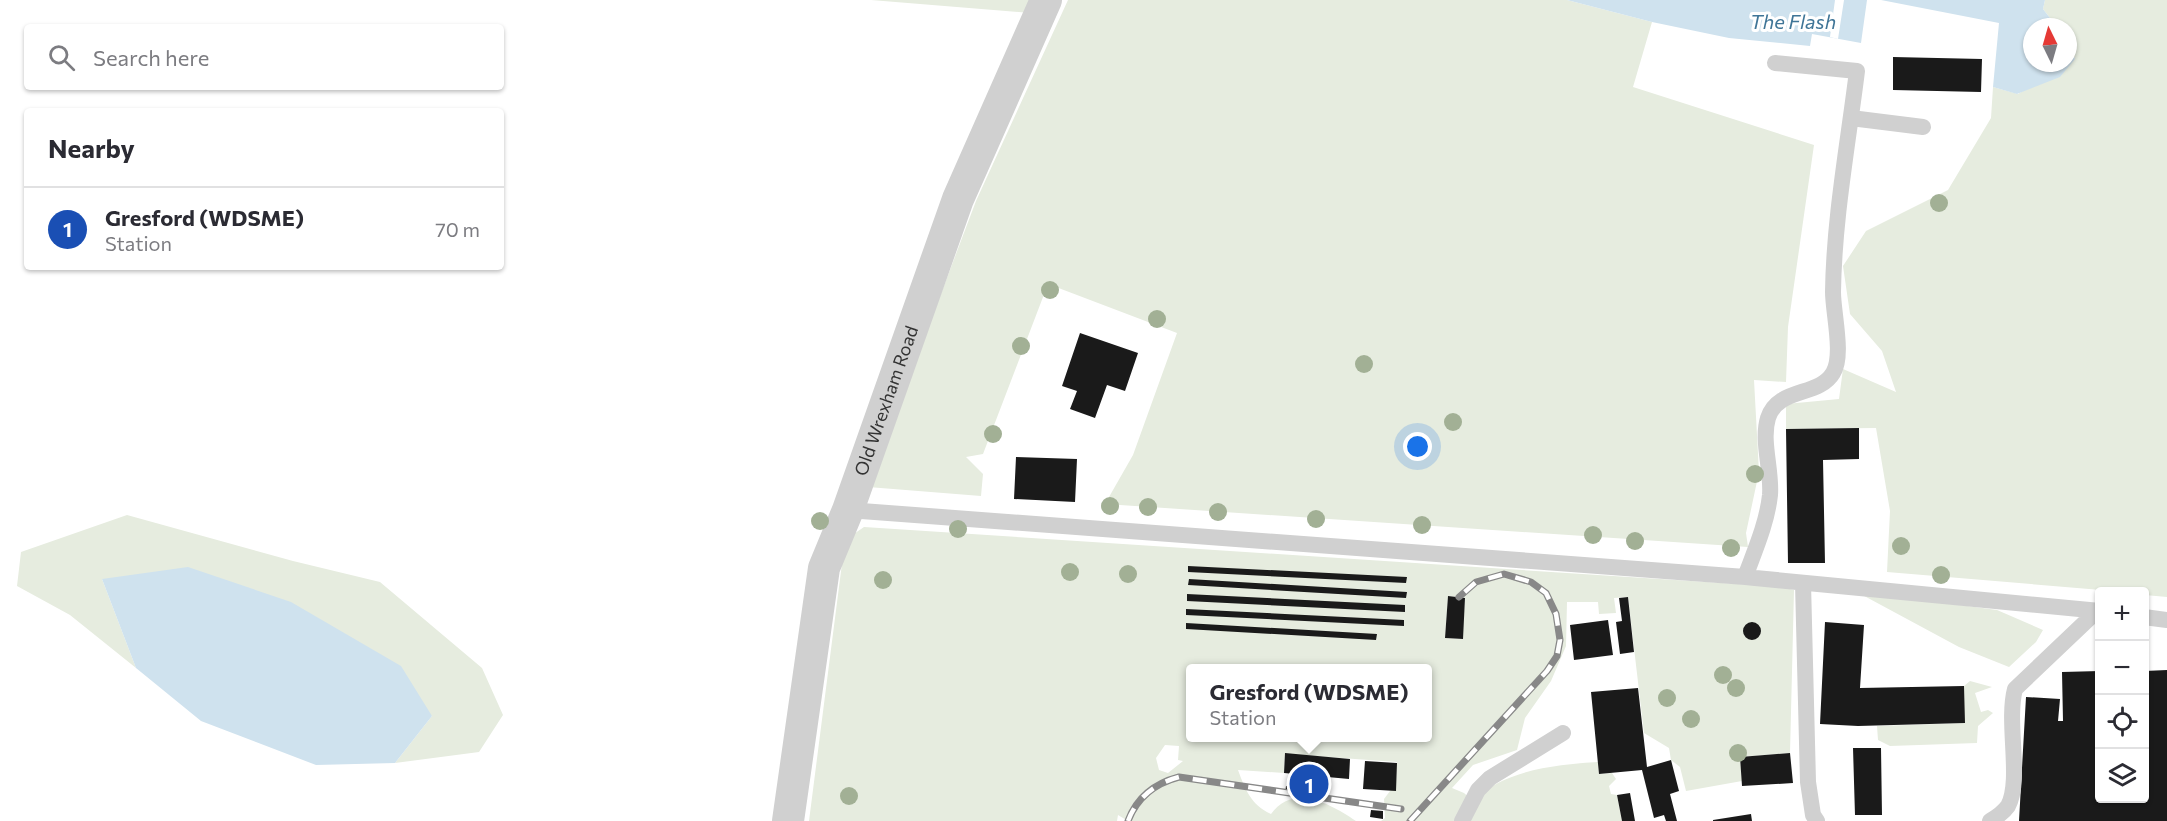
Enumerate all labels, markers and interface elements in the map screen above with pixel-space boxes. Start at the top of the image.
water label: The Flash [1750,9,1836,33]
north arrow [2023,18,2077,72]
search box [24,24,504,90]
icon: search [45,41,78,74]
text: Search here [93,44,209,71]
text: Nearby [48,132,135,163]
text: Gresford (WDSME) [105,204,304,231]
text: 1 [63,217,72,241]
text: 70 m [435,217,480,241]
text: Station [105,231,172,255]
street label: Old Wrexham Road [849,323,922,479]
your location [1403,432,1432,461]
map controls [2095,587,2149,803]
button: + [2095,587,2149,641]
button: − [2095,641,2149,695]
popup [1186,664,1432,742]
text: Gresford (WDSME) [1210,678,1408,705]
button: locate [2095,695,2149,749]
text: Station [1210,705,1276,729]
button: layers [2095,749,2149,803]
pin: 1 [1290,762,1328,806]

